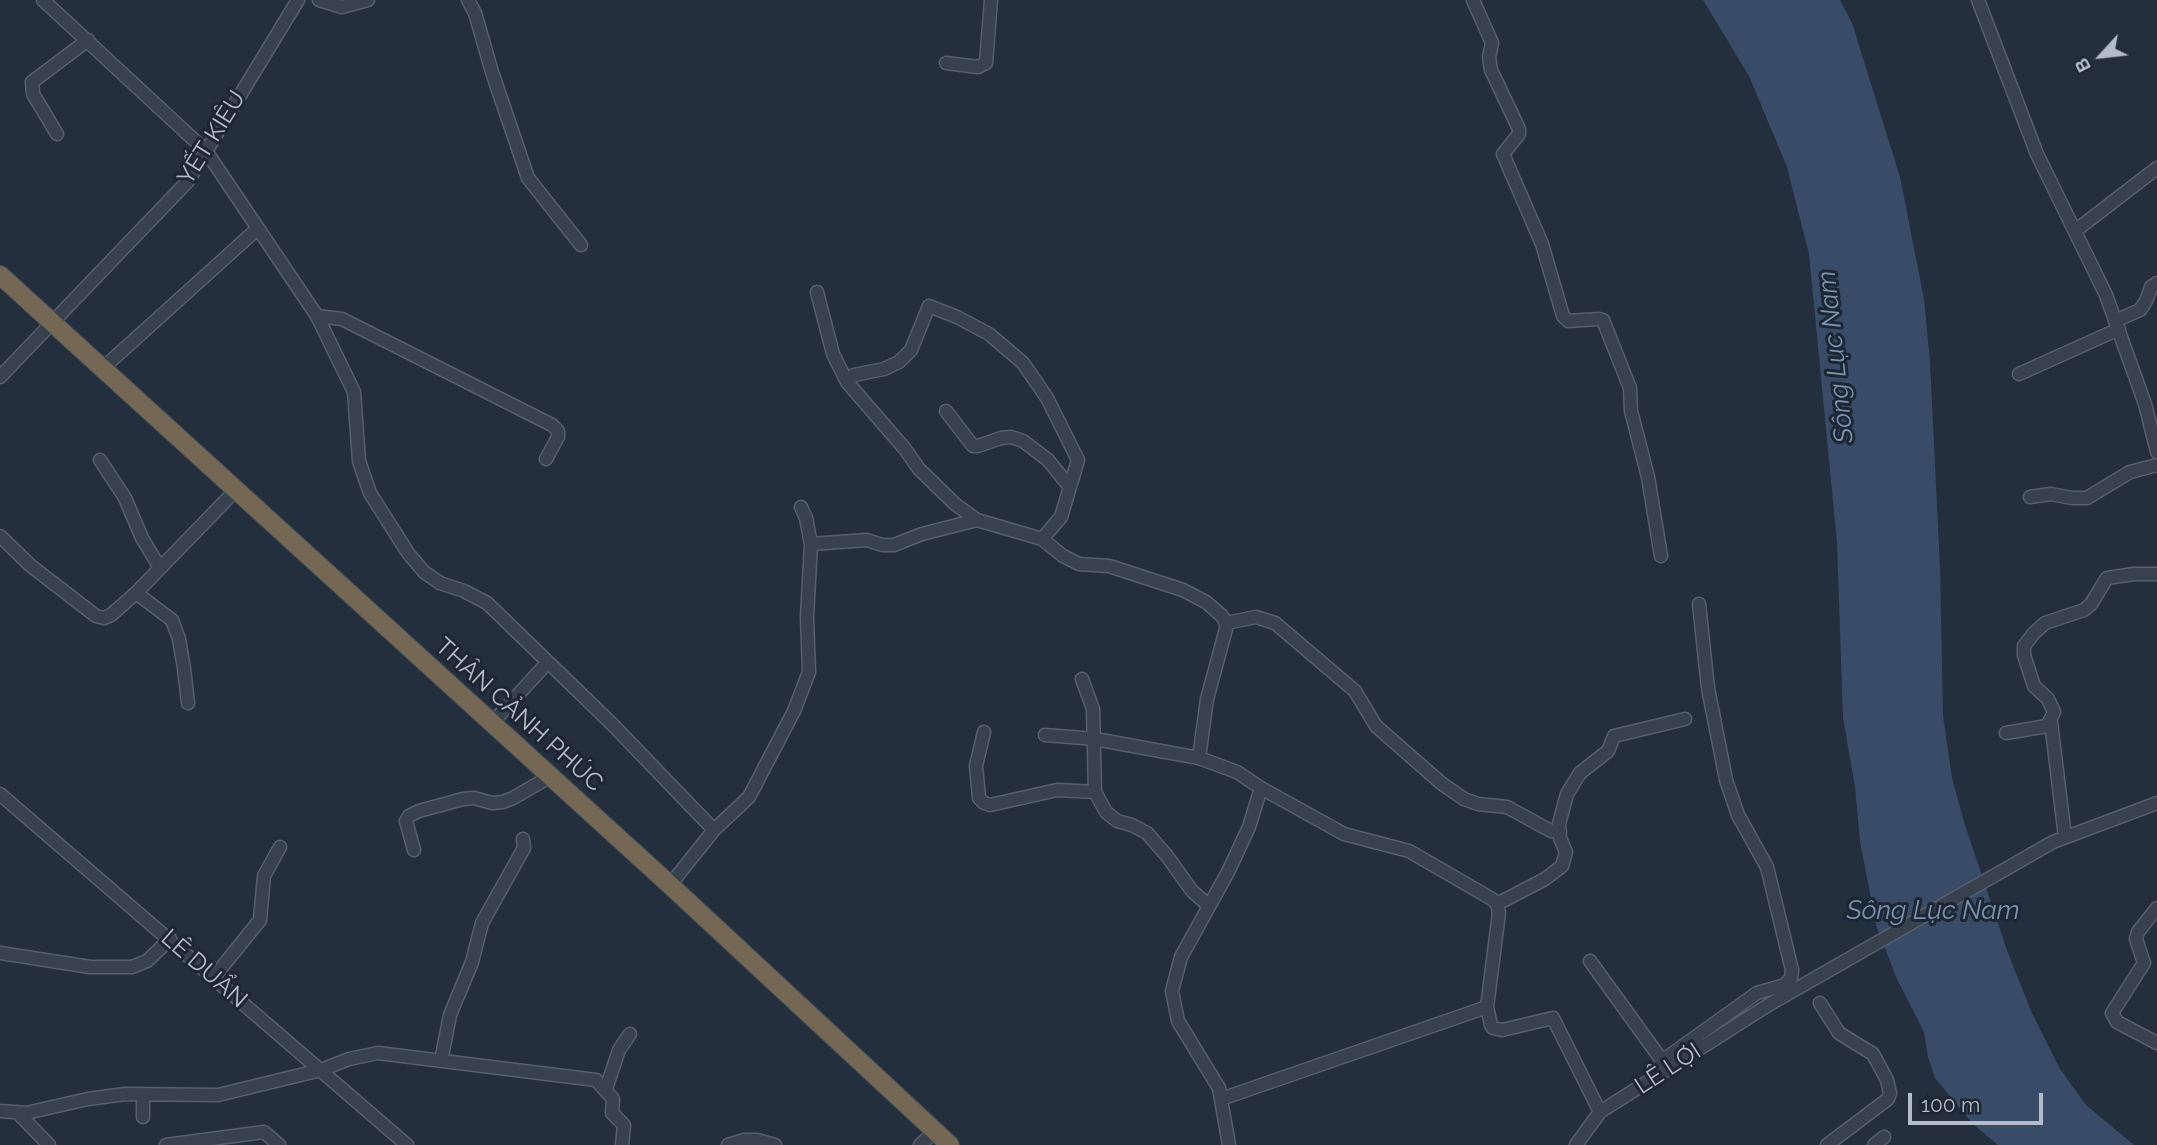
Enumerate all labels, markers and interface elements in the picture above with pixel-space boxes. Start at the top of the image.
north arrow [2066,21,2136,91]
text: B [2070,55,2095,76]
street label: YẾT KIÊU [172,86,252,190]
water label: Sông Lục Nam [1811,269,1861,445]
street label: THÂN CẢNH PHÚC [429,632,609,798]
water label: Sông Lục Nam [1846,895,2020,927]
street label: LÊ DUẨN [155,924,253,1014]
street label: LÊ LỢI [1630,1037,1706,1101]
scale bar [1912,1078,2047,1122]
text: 100 m [1921,1092,1980,1117]

